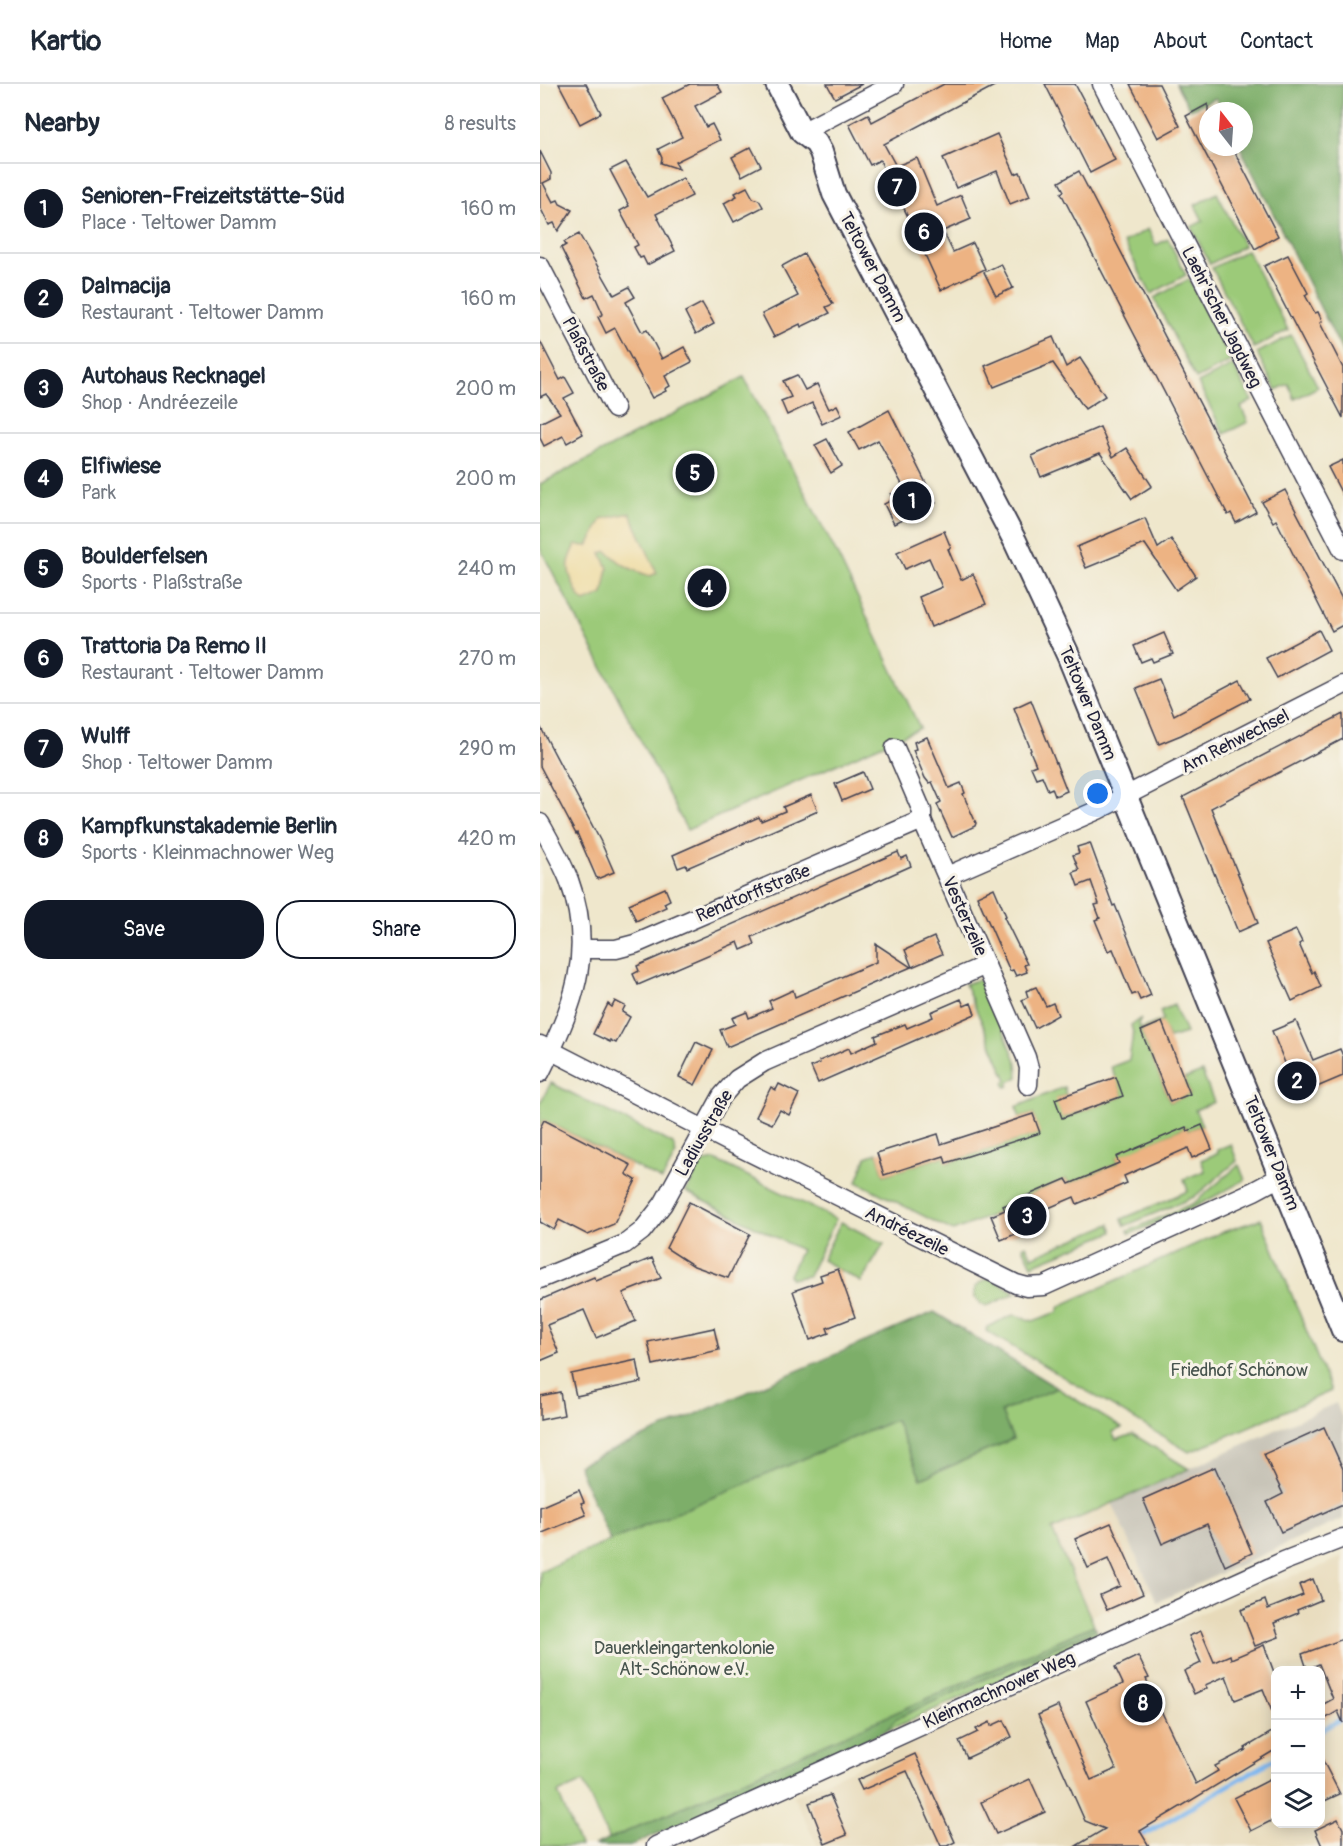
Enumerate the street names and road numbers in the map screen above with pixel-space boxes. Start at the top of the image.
street label: Teltower Damm [834,208,911,326]
street label: Laehr'scher Jagdweg [1176,243,1267,392]
street label: Plaßstraße [556,313,615,396]
street label: Teltower Damm [1053,643,1122,764]
street label: Am Rehwechsel [1177,704,1293,779]
street label: Rendtorffstraße [693,859,814,928]
street label: Vesterzeile [937,873,992,960]
street label: Ladiusstraße [670,1086,739,1181]
street label: Teltower Damm [1238,1092,1305,1214]
street label: Andréezeile [861,1201,952,1262]
street label: Kleinmachnower Weg [920,1647,1079,1734]

